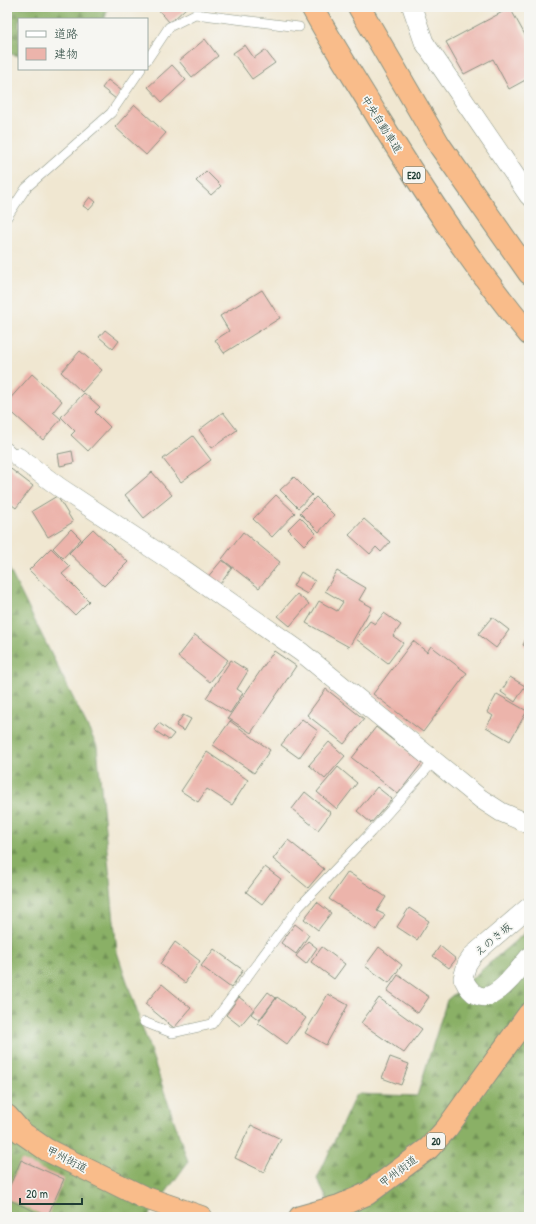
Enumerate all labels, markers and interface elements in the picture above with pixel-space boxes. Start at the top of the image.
legend [18,18,148,70]
text: 道路 [54,25,78,42]
text: 建物 [54,45,78,62]
street label: 中央自動車道 [359,92,405,156]
road number: E20 [403,167,425,183]
street label: えのき坂 [472,919,514,959]
road number: 20 [427,1133,445,1149]
street label: 甲州街道 [44,1143,90,1175]
street label: 甲州街道 [376,1152,420,1190]
scale bar [20,1180,82,1206]
text: 20 m [26,1185,48,1202]

